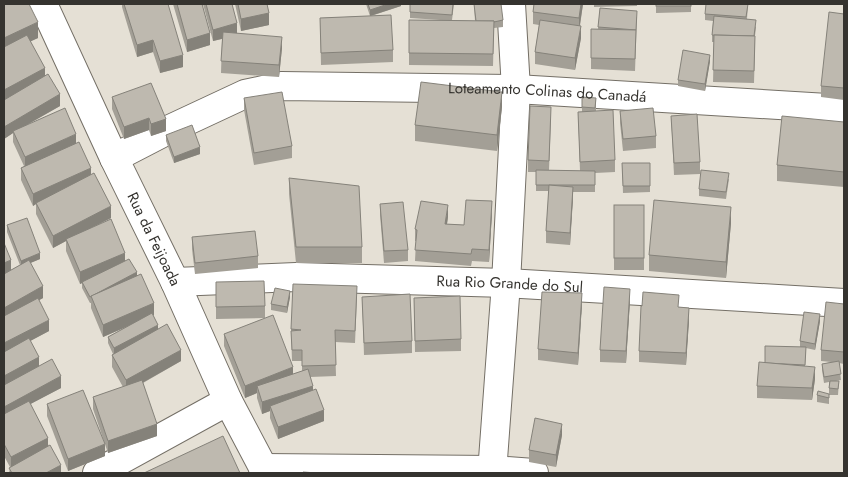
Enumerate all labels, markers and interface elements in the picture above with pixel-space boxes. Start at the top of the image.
street label: Loteamento Colinas do Canadá [448,77,647,108]
street label: Rua da Feijoada [122,189,186,290]
street label: Rua Rio Grande do Sul [436,270,584,299]

